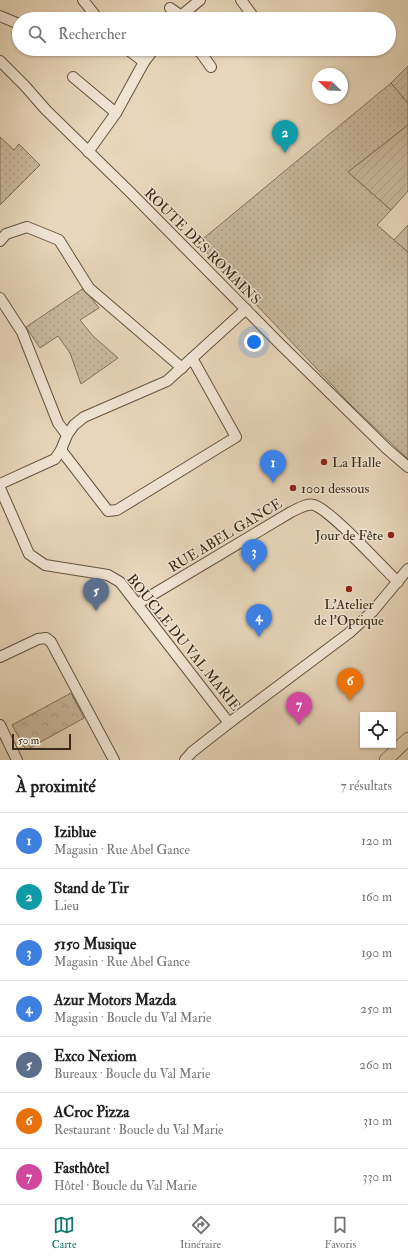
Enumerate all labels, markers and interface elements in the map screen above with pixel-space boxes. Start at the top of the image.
search box [12,12,396,56]
icon: search [26,23,48,45]
text: Rechercher [58,25,126,44]
north arrow [312,68,348,104]
pin: 2 [272,120,298,153]
street label: ROUTE DES ROMAINS [141,185,264,308]
your location [244,332,264,352]
pin: 1 [260,450,286,483]
place label: La Halle [332,454,381,471]
marker: La Halle [319,457,329,467]
place label: 1001 dessous [301,480,369,497]
marker: 1001 dessous [288,483,298,493]
street label: RUE ABEL GANCE [166,495,285,576]
place label: Jour de Fête [314,527,383,544]
marker: Jour de Fête [386,530,396,540]
pin: 3 [241,539,267,572]
street label: BOUCLE DU VAL MARIE [123,571,244,714]
pin: 5 [83,578,109,611]
marker: L'Atelier de l'Optique [344,584,354,594]
place label: L'Atelier de l'Optique [314,596,384,630]
pin: 4 [246,604,272,637]
pin: 6 [337,668,363,701]
pin: 7 [286,692,312,725]
map controls [360,712,396,748]
button: locate [360,712,396,748]
scale bar [12,732,71,751]
text: 50 m [18,734,39,747]
text: À proximité [16,776,96,797]
text: 7 résultats [340,778,392,794]
text: Iziblue [54,823,96,842]
text: 1 [27,833,31,849]
text: 120 m [361,833,392,849]
text: Magasin · Rue Abel Gance [54,842,190,858]
text: Stand de Tir [54,879,129,898]
text: 2 [26,889,32,905]
text: 160 m [361,889,392,905]
text: Lieu [54,898,79,914]
text: 5150 Musique [54,935,136,954]
text: 3 [27,945,32,961]
text: 190 m [361,945,392,961]
text: Magasin · Rue Abel Gance [54,954,190,970]
text: Azur Motors Mazda [54,991,176,1010]
text: 4 [25,1001,33,1017]
text: 250 m [360,1001,392,1017]
text: Magasin · Boucle du Val Marie [54,1010,211,1026]
text: Exco Nexiom [54,1047,137,1066]
text: 5 [26,1057,32,1073]
text: 260 m [359,1057,392,1073]
text: Bureaux · Boucle du Val Marie [54,1066,210,1082]
text: ACroc Pizza [54,1103,130,1122]
text: 6 [26,1113,32,1129]
text: 310 m [363,1113,392,1129]
text: Restaurant · Boucle du Val Marie [54,1122,224,1138]
text: Fasthôtel [54,1159,109,1178]
text: 7 [26,1169,32,1185]
text: 330 m [363,1169,392,1185]
text: Hôtel · Boucle du Val Marie [54,1178,197,1194]
tab: Carte [52,1214,77,1251]
tab: Itinéraire [180,1214,221,1251]
tab: Favoris [325,1214,356,1251]

